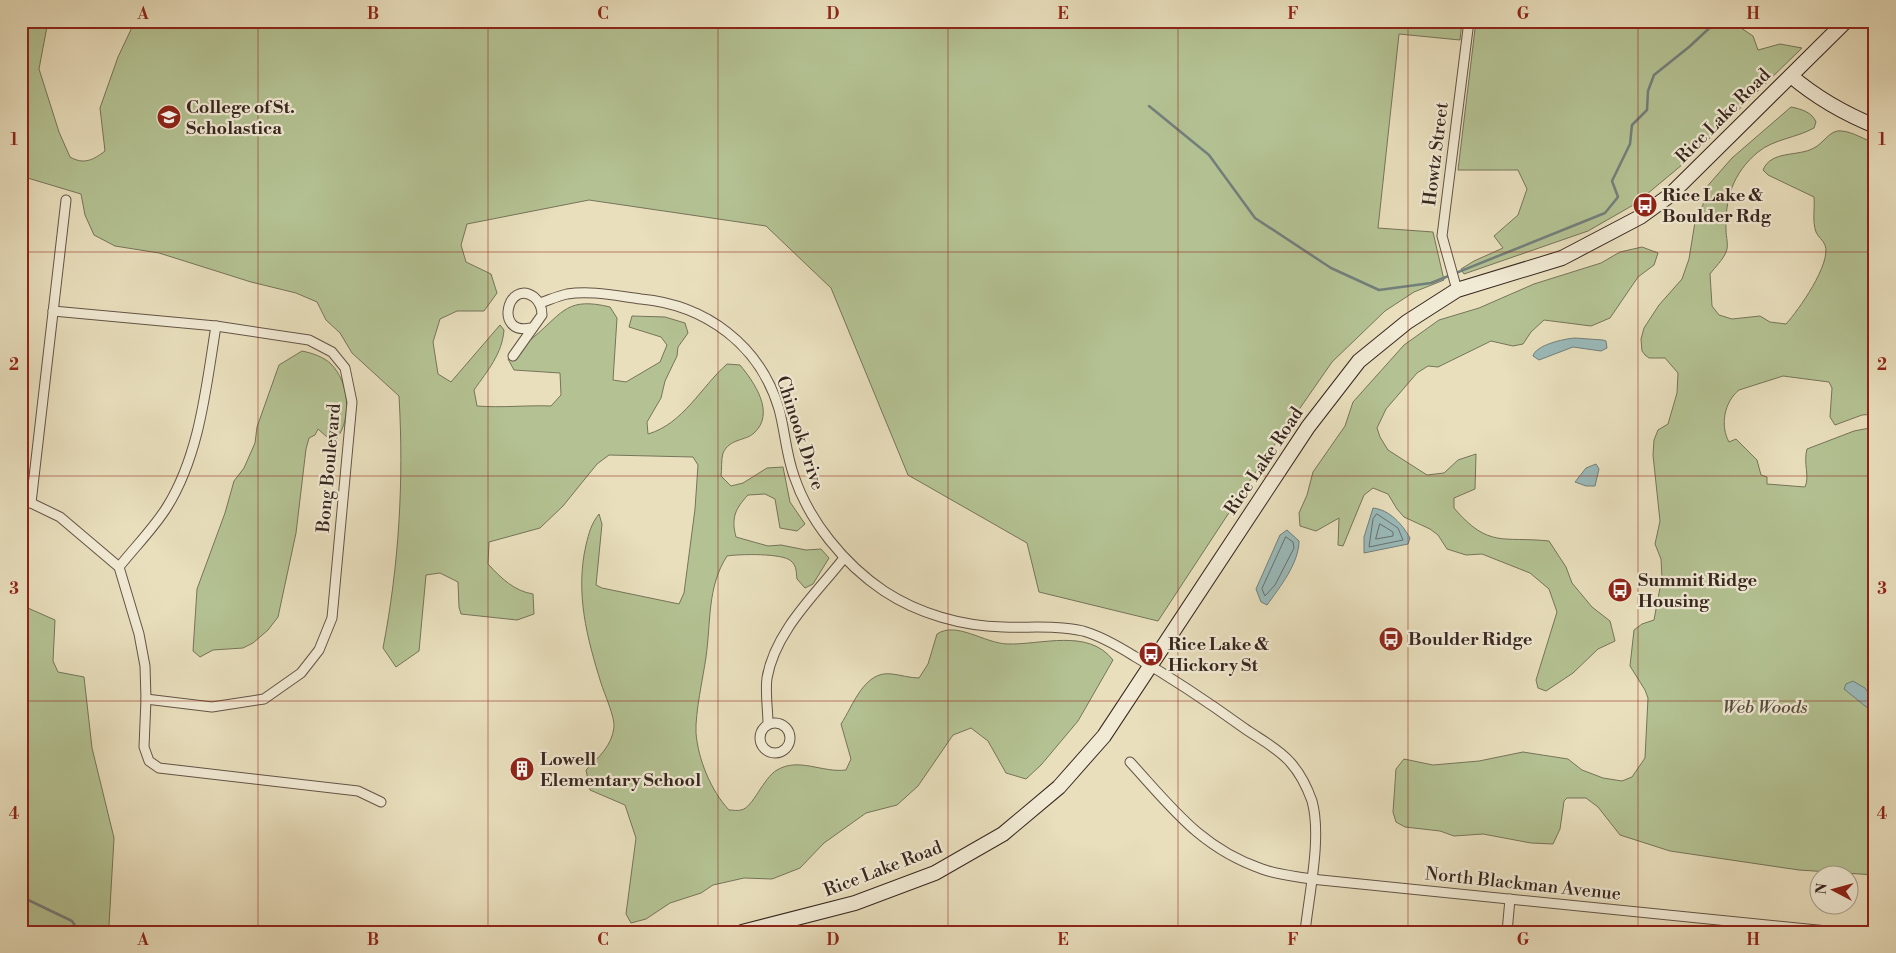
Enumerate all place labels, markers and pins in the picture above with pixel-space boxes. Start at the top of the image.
place label: College of St. Scholastica [186,96,295,140]
school or university icon: College of St. Scholastica [156,104,182,130]
place label: Rice Lake & Boulder Rdg [1662,184,1772,228]
bus stop icon: Rice Lake & Boulder Rdg [1632,192,1658,218]
place label: Summit Ridge Housing [1638,569,1758,613]
bus stop icon: Summit Ridge Housing [1607,577,1633,603]
bus stop icon: Boulder Ridge [1378,626,1404,652]
place label: Boulder Ridge [1408,628,1533,651]
place label: Rice Lake & Hickory St [1168,633,1269,677]
bus stop icon: Rice Lake & Hickory St [1138,641,1164,667]
place label: Lowell Elementary School [540,748,701,792]
building icon: Lowell Elementary School [509,756,535,782]

